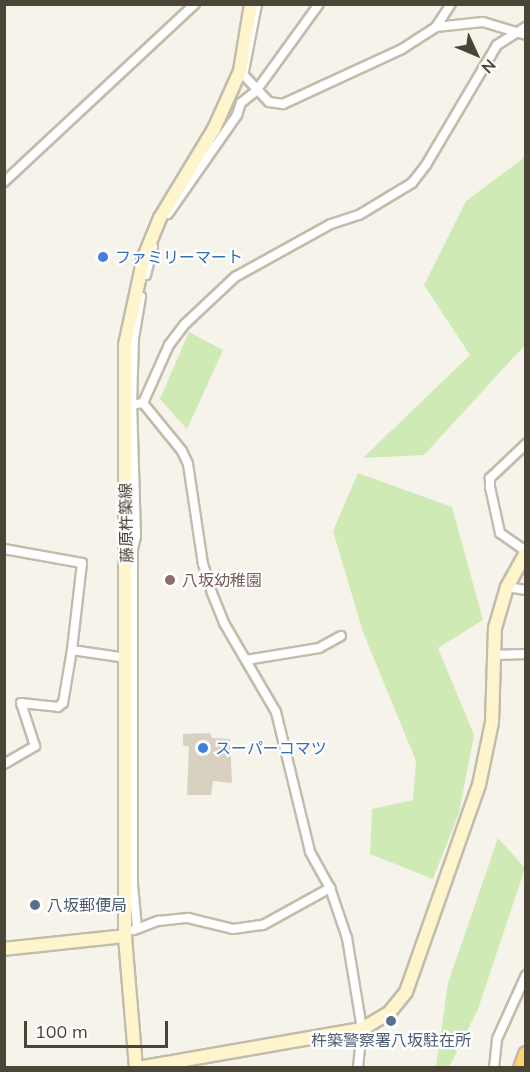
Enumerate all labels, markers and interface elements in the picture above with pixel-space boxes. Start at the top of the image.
north arrow [446,24,506,84]
text: N [478,55,500,78]
place label: ファミリーマート [115,247,243,267]
marker: ファミリーマート [96,250,110,264]
street label: 藤原杵築線 [116,483,136,563]
place label: 八坂幼稚園 [182,570,262,590]
marker: 八坂幼稚園 [163,573,177,587]
place label: スーパーコマツ [215,738,327,758]
marker: スーパーコマツ [196,741,210,755]
place label: 八坂郵便局 [47,895,127,915]
marker: 八坂郵便局 [28,898,42,912]
scale bar [27,1009,171,1047]
marker: 杵築警察署八坂駐在所 [384,1014,398,1028]
text: 100 m [35,1020,88,1043]
place label: 杵築警察署八坂駐在所 [311,1030,471,1050]

